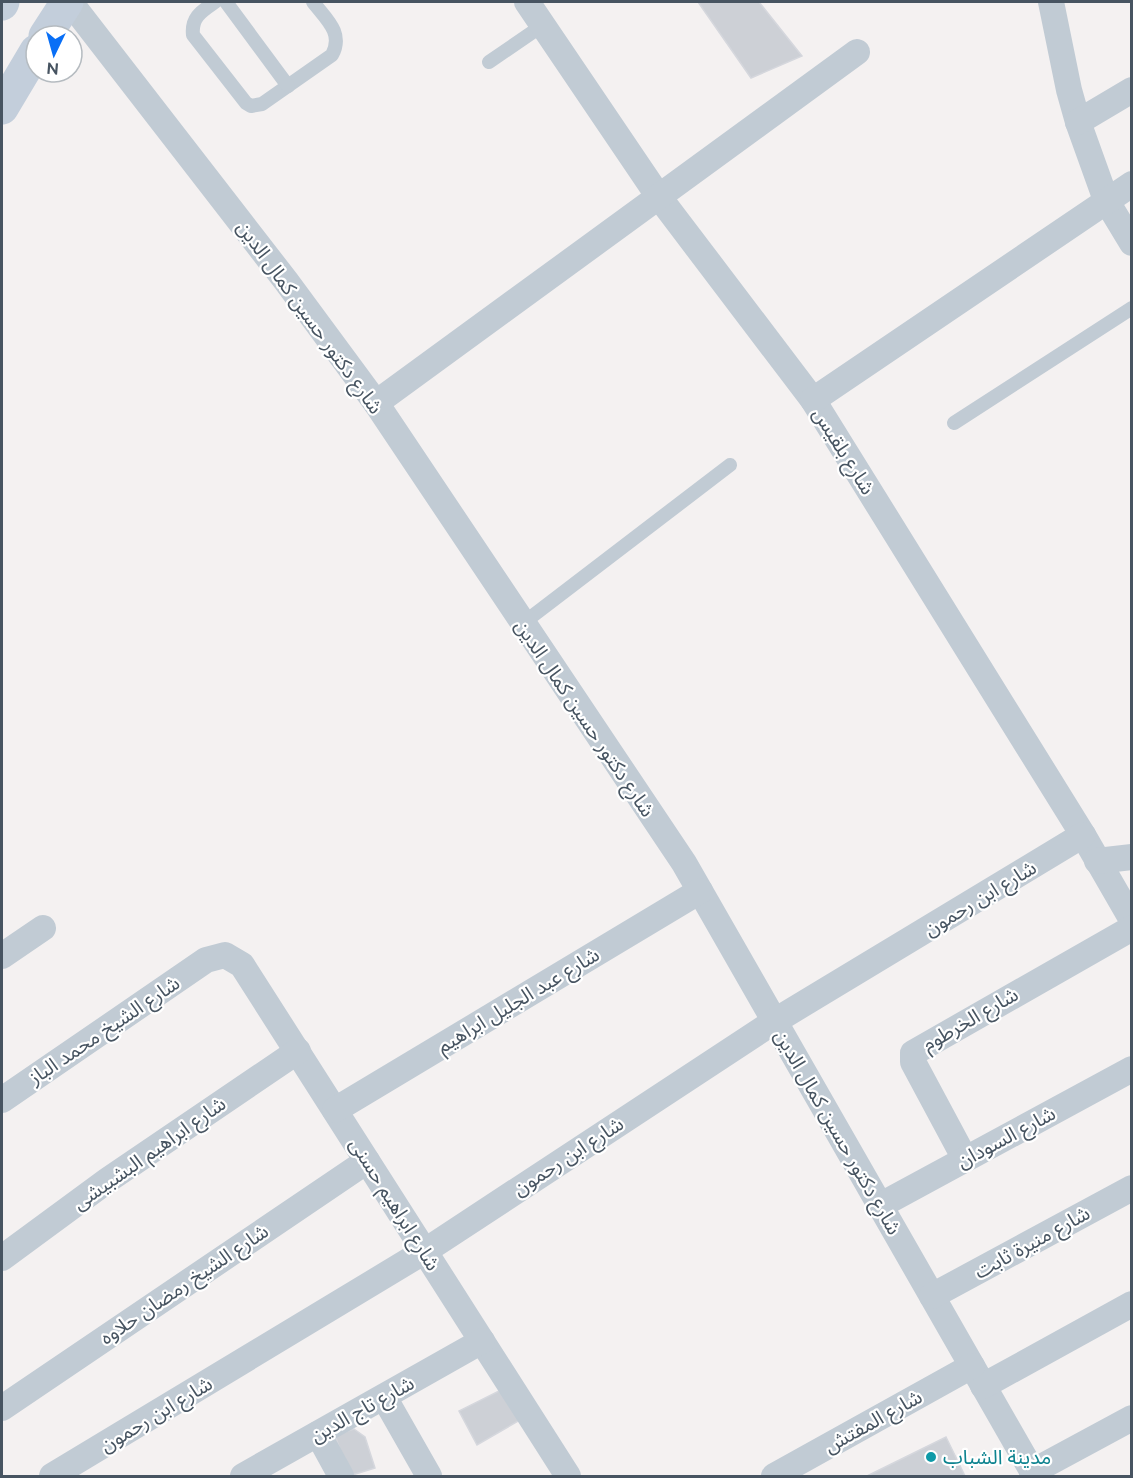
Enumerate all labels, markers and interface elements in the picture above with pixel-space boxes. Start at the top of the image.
north arrow [24,24,84,84]
text: N [46,58,60,78]
street label: شارع دكتور حسين كمال الدين [229,216,388,420]
street label: شارع بلقيس [805,403,880,501]
street label: شارع دكتور حسين كمال الدين [507,615,660,823]
street label: شارع ابن رحمون [919,855,1042,944]
street label: شارع عبد الجليل ابراهيم [432,942,605,1061]
street label: شارع الشيخ محمد الباز [23,971,186,1093]
street label: شارع الخرطوم [918,982,1024,1059]
street label: شارع دكتور حسين كمال الدين [767,1025,907,1240]
street label: شارع ابراهيم البشبيشى [68,1091,232,1217]
street label: شارع السودان [952,1101,1061,1176]
street label: شارع ابن رحمون [508,1111,629,1203]
street label: شارع ابراهيم حسنى [342,1133,445,1276]
street label: شارع منيرة ثابت [970,1200,1095,1286]
street label: شارع الشيخ رمضان حلاوه [95,1219,274,1352]
street label: شارع ابن رحمون [95,1371,218,1460]
street label: شارع تاج الدين [306,1371,420,1450]
street label: شارع المفتش [820,1384,928,1460]
place label: مدينة الشباب [943,1445,1051,1469]
marker: مدينة الشباب [924,1450,938,1464]

